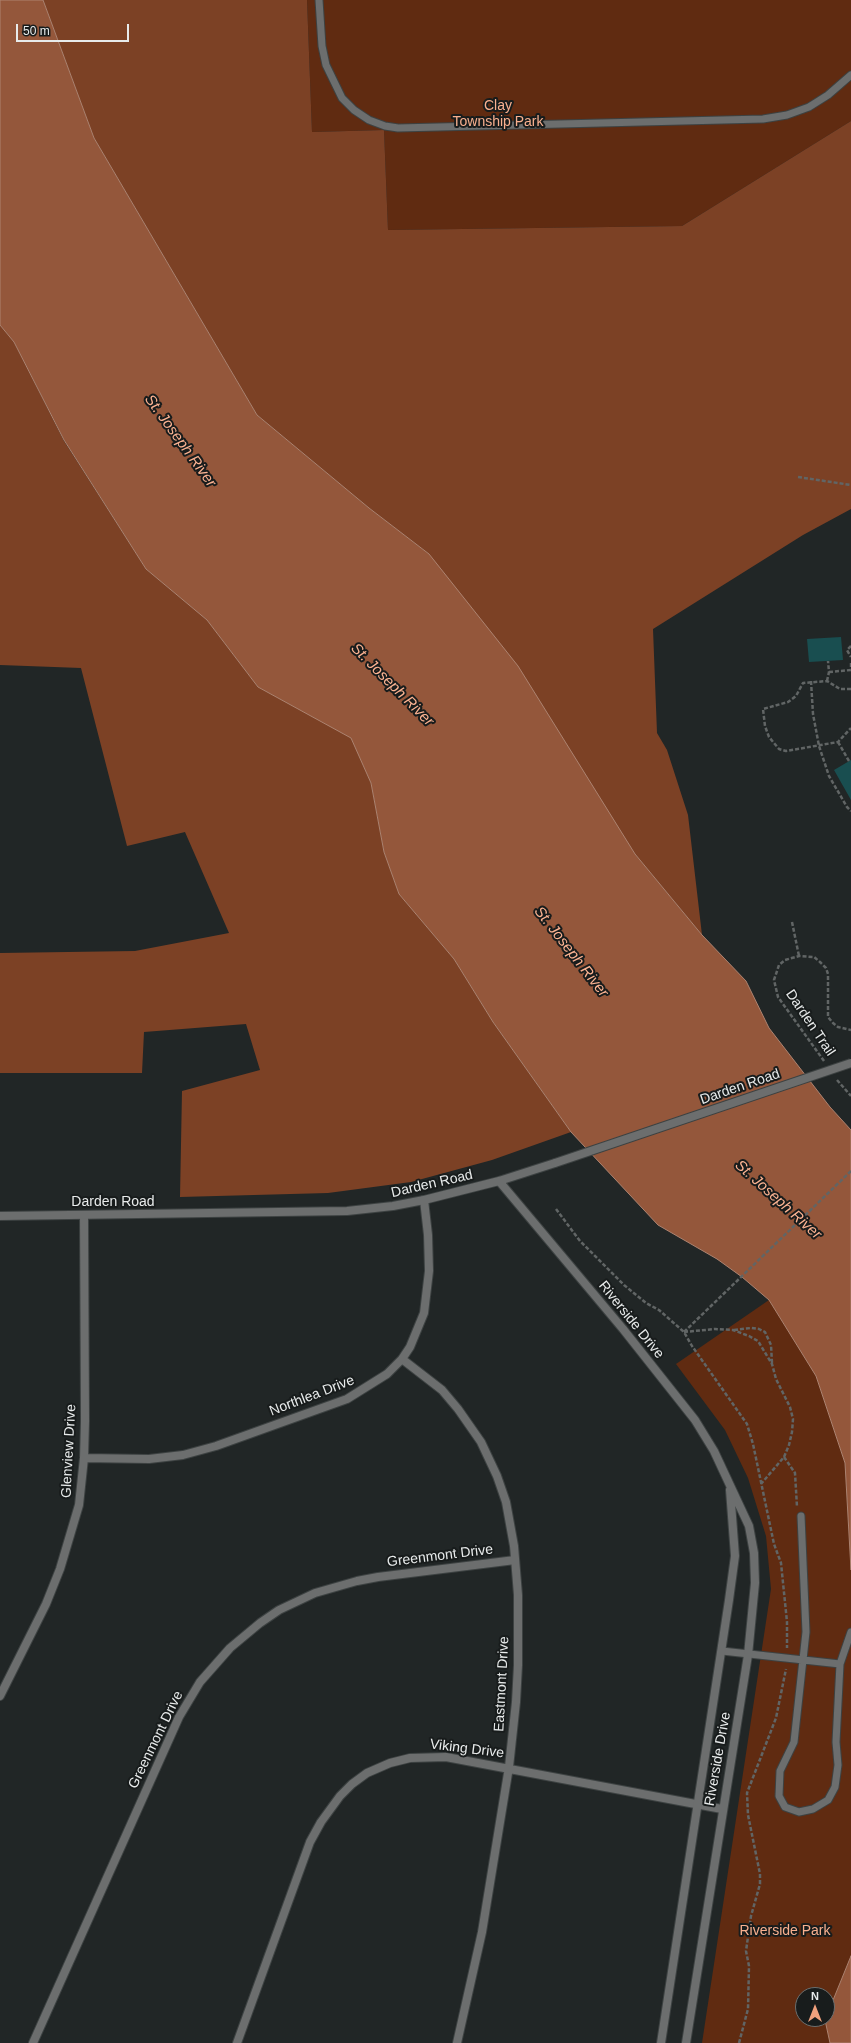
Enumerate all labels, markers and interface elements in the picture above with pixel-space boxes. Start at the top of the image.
scale bar [18,16,131,42]
text: 50 m [23,24,50,38]
park label: Clay Township Park [452,98,544,130]
water label: St. Joseph River [140,391,220,491]
water label: St. Joseph River [347,640,437,730]
water label: St. Joseph River [530,903,612,1001]
street label: Darden Trail [782,987,838,1059]
street label: Darden Road [698,1066,782,1108]
water label: St. Joseph River [731,1156,825,1244]
street label: Darden Road [390,1166,474,1202]
street label: Darden Road [71,1194,155,1210]
street label: Riverside Drive [595,1278,667,1362]
street label: Northlea Drive [267,1372,357,1420]
street label: Glenview Drive [58,1404,80,1498]
street label: Greenmont Drive [386,1541,494,1571]
street label: Eastmont Drive [491,1636,513,1732]
street label: Greenmont Drive [125,1688,187,1792]
street label: Riverside Drive [701,1711,735,1807]
street label: Viking Drive [429,1736,505,1762]
park label: Riverside Park [739,1923,831,1939]
north arrow [795,1987,835,2027]
text: N [811,1990,819,2002]

